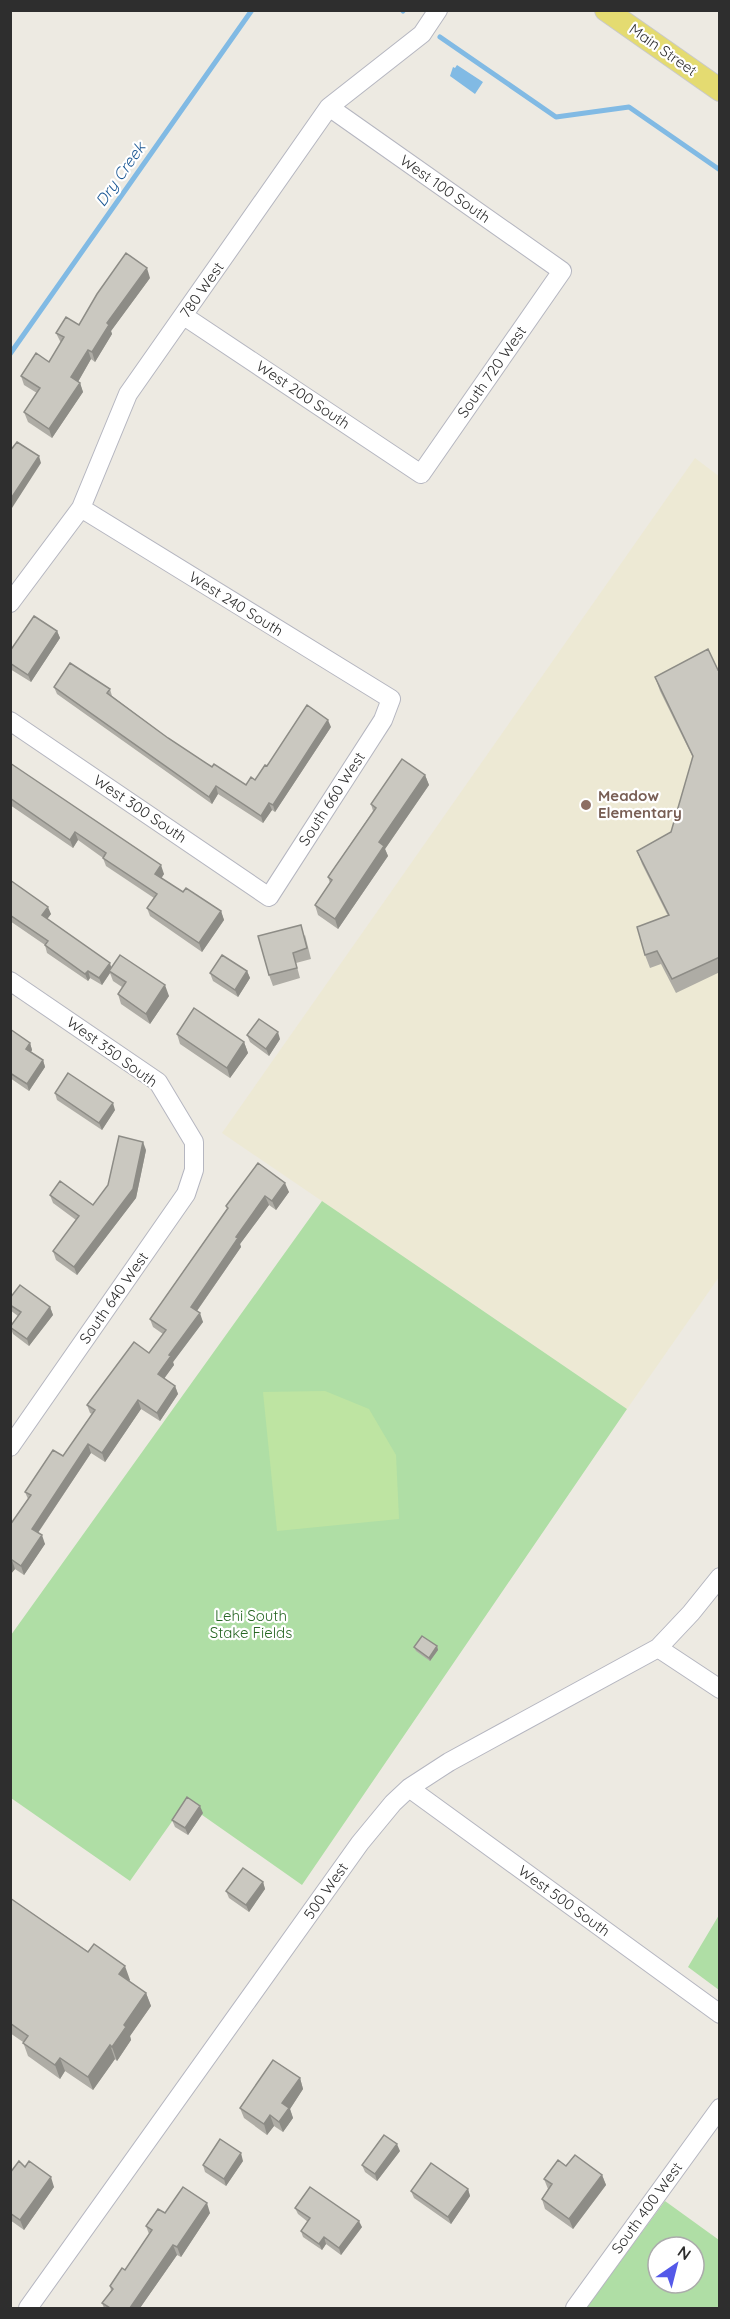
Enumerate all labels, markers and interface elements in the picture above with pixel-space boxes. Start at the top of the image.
street label: Main Street [626,19,701,80]
water label: Dry Creek [91,137,150,210]
street label: West 100 South [396,150,494,227]
street label: 780 West [176,258,228,321]
street label: South 720 West [453,322,530,421]
street label: West 200 South [253,356,354,433]
street label: West 240 South [186,567,287,640]
street label: South 660 West [294,748,369,849]
street label: West 300 South [90,770,191,847]
place label: Meadow Elementary [598,786,682,822]
marker: Meadow Elementary [579,798,593,812]
street label: West 350 South [63,1012,161,1091]
street label: South 640 West [75,1248,152,1347]
park label: Lehi South Stake Fields [210,1606,292,1642]
street label: 500 West [299,1859,352,1923]
street label: West 500 South [515,1861,614,1940]
street label: South 400 West [607,2158,686,2257]
north arrow [646,2235,706,2295]
text: N [674,2241,695,2264]

